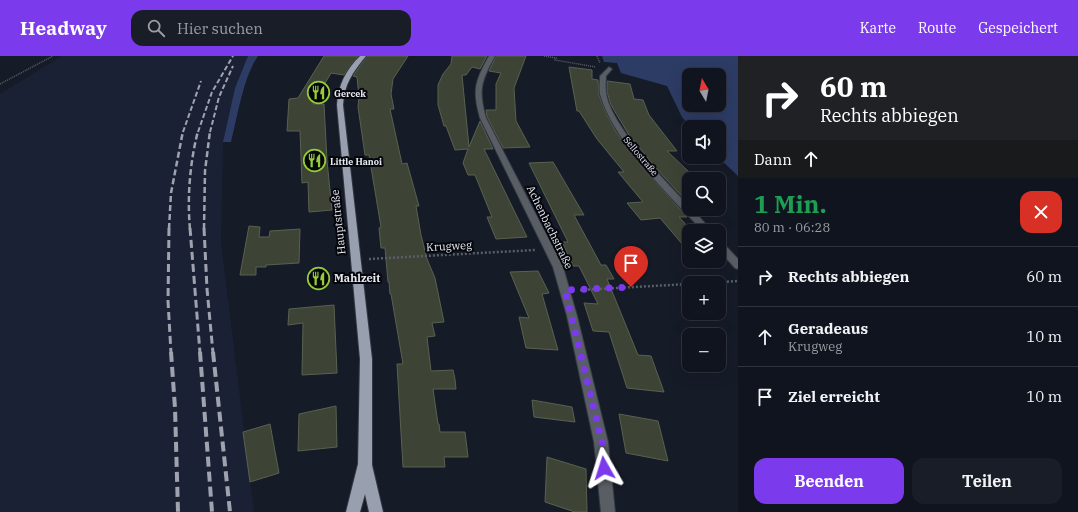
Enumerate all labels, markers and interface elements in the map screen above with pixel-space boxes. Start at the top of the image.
search box [131,10,411,46]
text: Headway [20,16,107,40]
icon: search [145,17,167,39]
text: Hier suchen [177,19,263,38]
text: Karte [860,19,896,37]
text: Route [918,19,956,37]
text: Gespeichert [978,19,1058,37]
north arrow [682,68,726,112]
map controls [682,68,726,372]
text: 60 m [820,68,887,105]
icon: right [754,72,806,124]
restaurant icon: Gercek [306,80,332,106]
place label: Gercek [334,88,366,99]
text: Rechts abbiegen [820,104,959,127]
button: sound [682,120,726,164]
street label: Sellostraße [621,134,661,178]
restaurant icon: Little Hanoi [302,148,328,174]
icon: ahead [800,148,822,170]
text: Dann [754,150,792,169]
place label: Little Hanoi [330,156,382,167]
button: search [682,172,726,216]
street label: Achenbachstraße [524,183,576,271]
text: 1 Min. [754,188,826,220]
street label: Hauptstraße [328,189,348,255]
button: close [1020,191,1062,233]
text: 80 m · 06:28 [754,219,830,236]
button: layers [682,224,726,268]
street label: Krugweg [426,238,472,254]
pin [614,246,648,287]
icon: arrive [620,252,642,274]
restaurant icon: Mahlzeit [305,265,331,291]
icon: right [754,266,776,288]
text: Rechts abbiegen [788,267,909,286]
text: 60 m [1026,267,1062,286]
place label: Mahlzeit [334,271,380,285]
button: + [682,276,726,320]
text: Geradeaus [788,319,868,338]
icon: ahead [754,326,776,348]
text: 10 m [1026,327,1062,346]
button: − [682,328,726,372]
text: Krugweg [788,338,842,355]
icon: arrive [754,386,776,408]
text: Ziel erreicht [788,387,880,406]
text: 10 m [1026,387,1062,406]
position arrow [583,447,625,489]
button: Beenden [754,458,904,504]
button: Teilen [912,458,1062,504]

